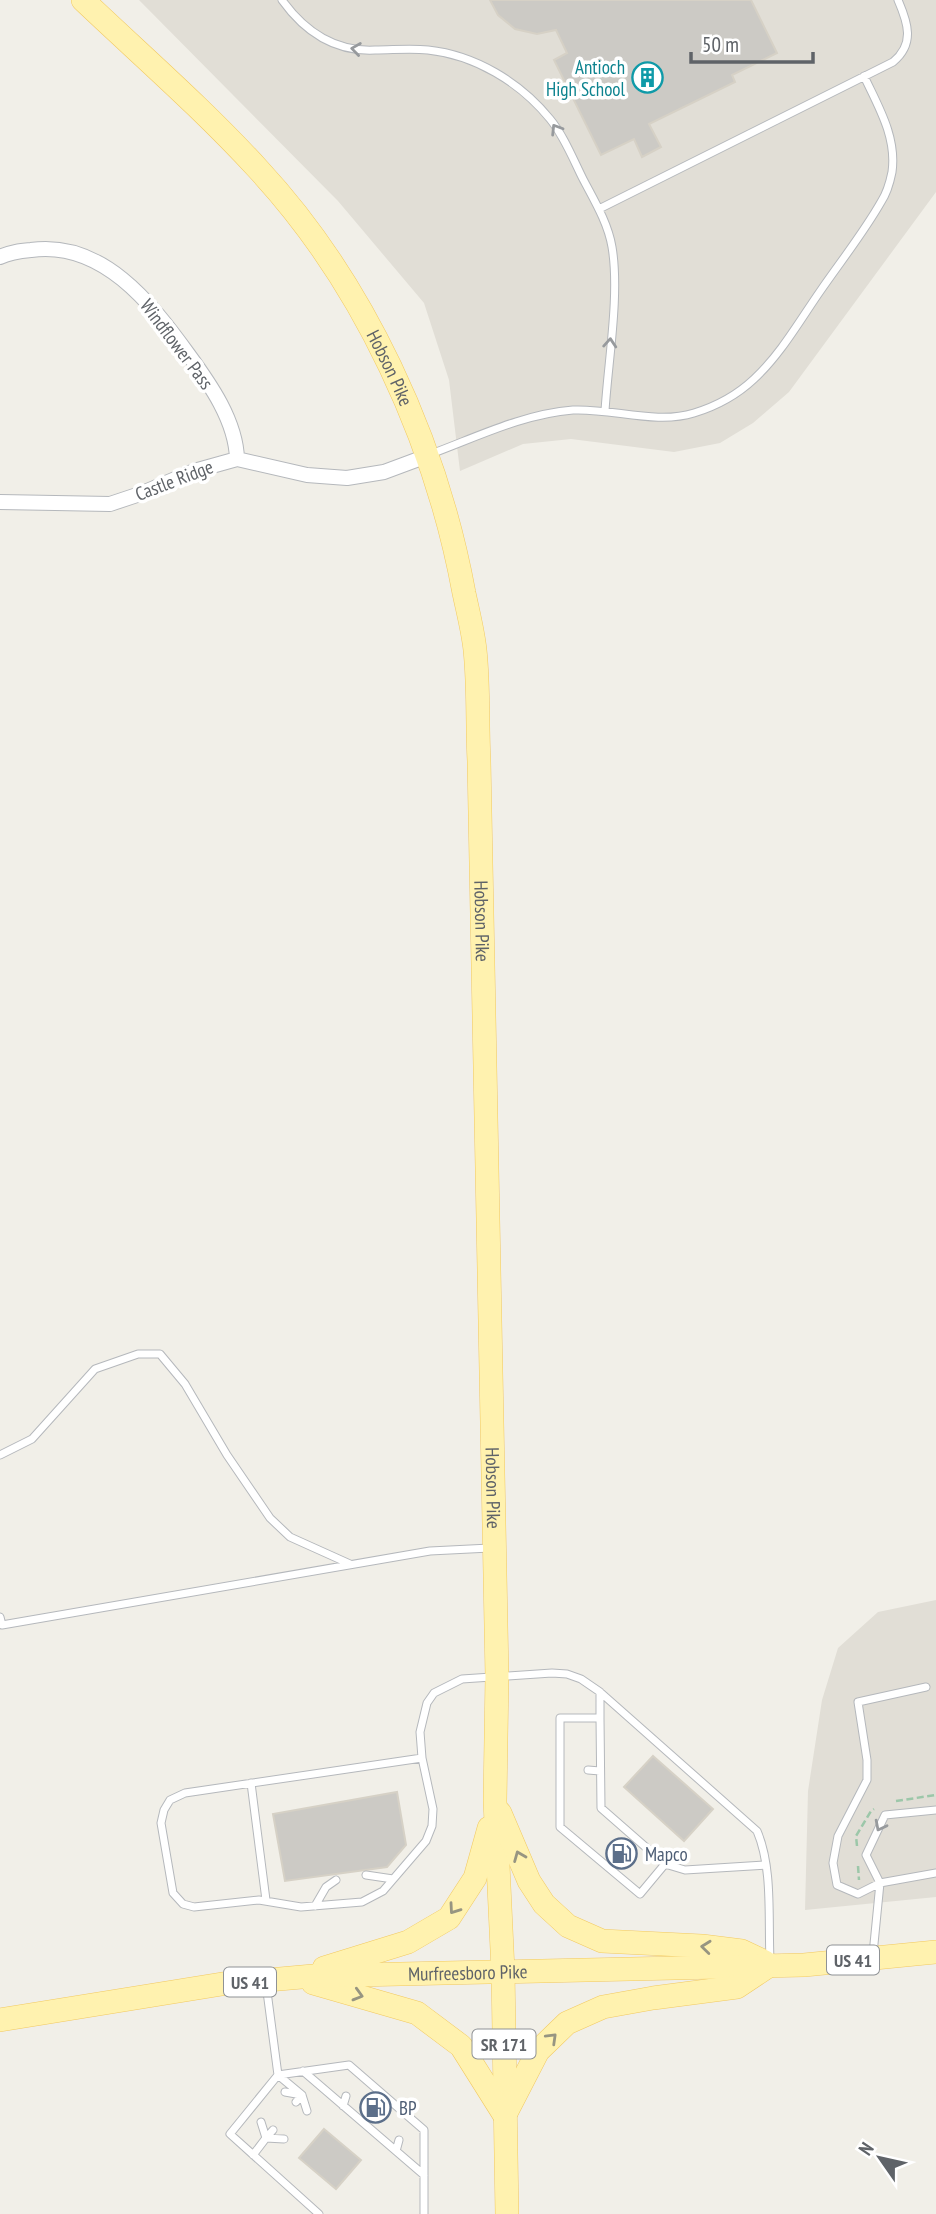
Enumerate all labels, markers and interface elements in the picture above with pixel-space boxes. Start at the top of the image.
scale bar [691,21,814,65]
text: 50 m [702,31,739,58]
one-way arrow [350,41,361,56]
place label: Antioch High School [546,55,626,101]
building icon: Antioch High School [631,61,665,95]
one-way arrow [551,123,564,136]
street label: Windflower Pass [135,294,219,394]
street label: Hobson Pike [362,326,418,410]
one-way arrow [602,337,617,348]
street label: Castle Ridge [132,454,216,506]
street label: Hobson Pike [469,880,495,962]
street label: Hobson Pike [481,1447,506,1529]
one-way arrow [874,1819,888,1831]
fuel station icon: Mapco [605,1837,639,1871]
place label: Mapco [645,1842,688,1866]
one-way arrow [514,1851,528,1863]
one-way arrow [450,1901,462,1914]
one-way arrow [700,1939,712,1954]
road number: US 41 [827,1946,879,1974]
street label: Murfreesboro Pike [408,1959,528,1986]
road number: US 41 [224,1968,276,1996]
one-way arrow [352,1987,364,2002]
road number: SR 171 [472,2030,536,2058]
one-way arrow [544,2033,557,2046]
fuel station icon: BP [359,2091,393,2125]
place label: BP [399,2096,417,2120]
north arrow [845,2123,915,2193]
text: N [853,2138,879,2159]

